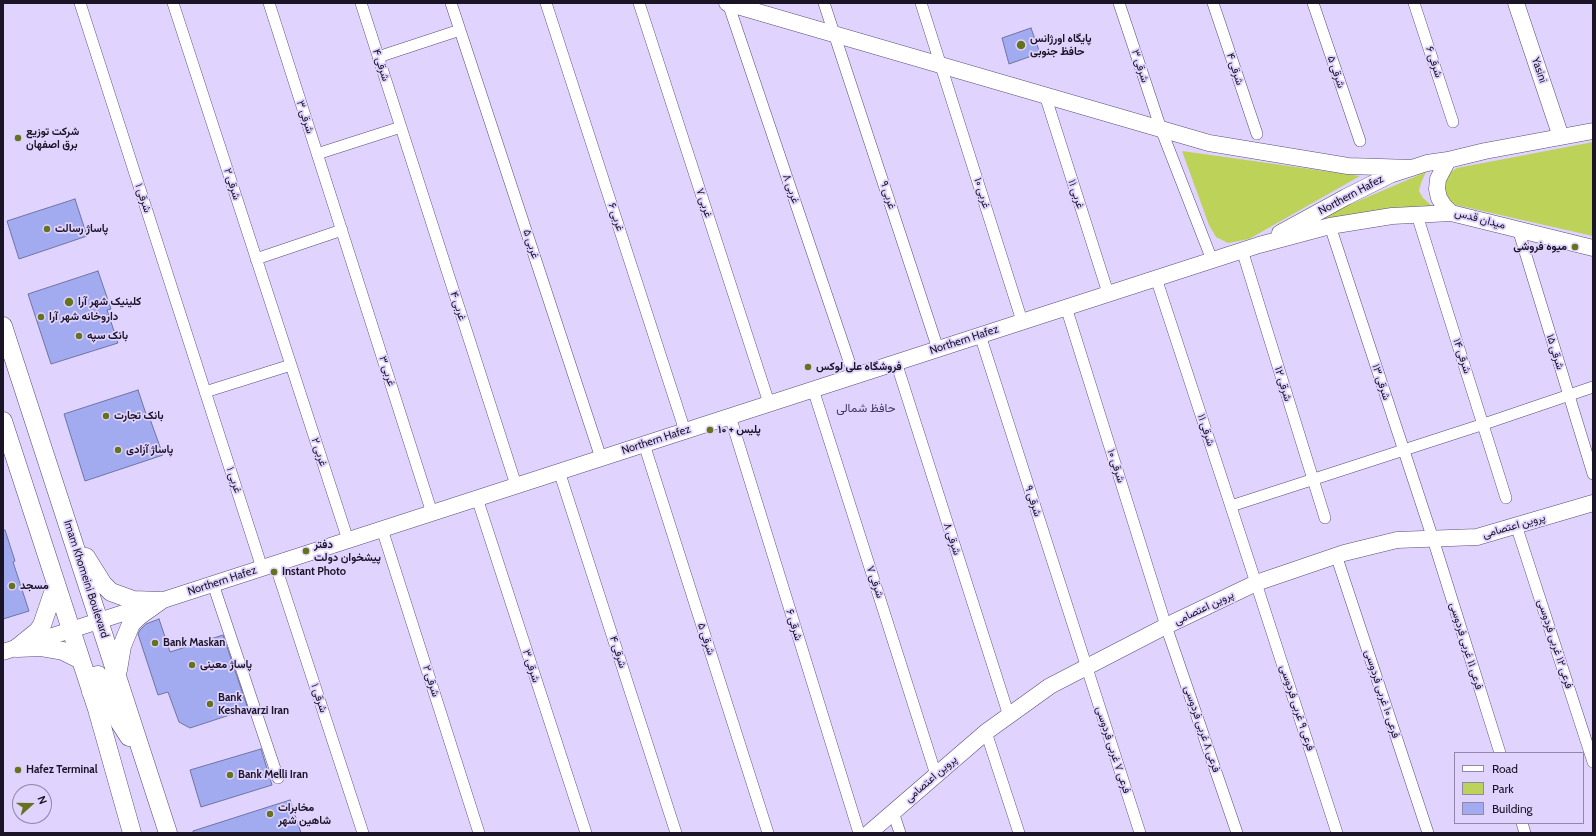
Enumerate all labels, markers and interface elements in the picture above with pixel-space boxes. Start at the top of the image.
place label: پایگاه اورژانس حافظ جنوبی [1030,32,1092,58]
marker: پایگاه اورژانس حافظ جنوبی [1015,39,1027,51]
street label: ۶ شرقی [1423,45,1445,79]
street label: ۴ شرقی [370,47,392,83]
street label: ۳ شرقی [1128,48,1152,84]
street label: ۴ شرقی [1224,51,1246,87]
street label: ۵ شرقی [1324,54,1348,90]
street label: Yasini [1529,55,1549,85]
street label: ۳ شرقی [293,99,317,135]
place label: شرکت توزیع برق اصفهان [26,125,79,151]
marker: شرکت توزیع برق اصفهان [13,133,23,143]
street label: ۲ شرقی [221,166,243,202]
street label: Northern Hafez [1316,172,1386,218]
street label: ۸ غربی [780,173,802,205]
street label: ۱۰ غربی [971,176,993,210]
street label: ۱۱ غربی [1065,178,1087,210]
street label: ۹ غربی [877,179,899,211]
street label: ۱ شرقی [132,182,154,214]
street label: ۷ غربی [693,187,715,219]
street label: ۶ غربی [605,201,627,233]
street label: میدان قدس [1453,206,1507,232]
place label: پاساژ رسالت [55,222,108,236]
marker: پاساژ رسالت [42,224,52,234]
street label: ۵ غربی [520,228,542,260]
place label: میوه فروشی [1513,240,1567,254]
marker: میوه فروشی [1570,242,1580,252]
street label: ۴ غربی [447,290,469,322]
place label: کلینیک شهر آرا [78,295,141,309]
marker: کلینیک شهر آرا [63,296,75,308]
place label: داروخانه شهر آرا [49,310,118,324]
marker: داروخانه شهر آرا [36,312,46,322]
street label: Northern Hafez [928,323,1000,357]
place label: بانک سپه [87,329,128,343]
marker: بانک سپه [74,331,84,341]
street label: ۱۵ شرقی [1543,333,1567,371]
street label: ۱۴ شرقی [1450,337,1474,375]
street label: ۳ غربی [376,354,398,388]
place label: فروشگاه علی لوکس [816,360,902,374]
marker: فروشگاه علی لوکس [803,362,813,372]
street label: ۱۳ شرقی [1369,362,1393,402]
street label: ۱۲ شرقی [1271,365,1295,403]
district label: حافظ شمالی [836,401,896,415]
place label: بانک تجارت [114,409,164,423]
marker: بانک تجارت [101,411,111,421]
street label: ۱۱ شرقی [1195,412,1217,448]
street label: Northern Hafez [620,423,692,457]
place label: پلیس + ۱۰ [718,423,761,437]
marker: پلیس + ۱۰ [705,425,715,435]
street label: ۲ غربی [308,436,330,468]
place label: پاساژ آزادی [126,443,173,457]
marker: پاساژ آزادی [113,445,123,455]
street label: شرقی ۱۰ [1104,447,1128,485]
street label: ۱ غربی [224,465,244,495]
street label: شرقی ۹ [1022,484,1044,518]
street label: پروین اعتصامی [1481,511,1547,541]
street label: Imam Khomeini Boulevard [61,518,111,640]
street label: ۸ شرقی [941,521,963,557]
place label: دفتر پیشخوان دولت [314,538,381,564]
marker: دفتر پیشخوان دولت [301,546,311,556]
street label: Northern Hafez [186,564,258,598]
street label: ۷ شرقی [864,564,886,600]
place label: Instant Photo [282,565,346,579]
marker: Instant Photo [269,567,279,577]
place label: مسجد [20,579,49,593]
marker: مسجد [7,581,17,591]
street label: پروین اعتصامی [1172,588,1236,628]
street label: فرعی ۱۲ غربی فردوسی [1534,598,1576,690]
street label: فرعی ۱۱ غربی فردوسی [1446,601,1486,691]
street label: ۶ شرقی [783,608,805,642]
street label: ۵ شرقی [695,621,717,657]
street label: ۴ شرقی [607,634,629,670]
place label: Bank Maskan [163,636,225,650]
marker: Bank Maskan [150,638,160,648]
street label: ۳ شرقی [519,648,543,684]
street label: فرعی ۱۰ غربی فردوسی [1362,648,1402,740]
place label: پاساژ معینی [200,658,252,672]
marker: پاساژ معینی [187,660,197,670]
street label: ۲ شرقی [420,663,442,699]
street label: فرعی ۹ غربی فردوسی [1277,663,1317,753]
street label: ۱ شرقی [308,682,330,714]
street label: فرعی ۸ غربی فردوسی [1181,684,1223,774]
place label: Bank Keshavarzi Iran [218,691,289,717]
marker: Bank Keshavarzi Iran [205,699,215,709]
street label: فرعی ۷ غربی فردوسی [1093,705,1133,795]
legend [1454,752,1584,824]
street label: پروین اعتصامی [902,753,960,805]
text: Road [1492,761,1518,776]
place label: Hafez Terminal [26,763,98,777]
marker: Hafez Terminal [13,765,23,775]
place label: Bank Melli Iran [238,768,308,782]
marker: Bank Melli Iran [225,770,235,780]
text: Park [1492,781,1514,796]
north arrow [12,784,52,824]
text: N [34,794,50,806]
place label: مخابرات شاهین شهر [278,801,331,827]
text: Building [1492,801,1533,816]
marker: مخابرات شاهین شهر [265,809,275,819]

